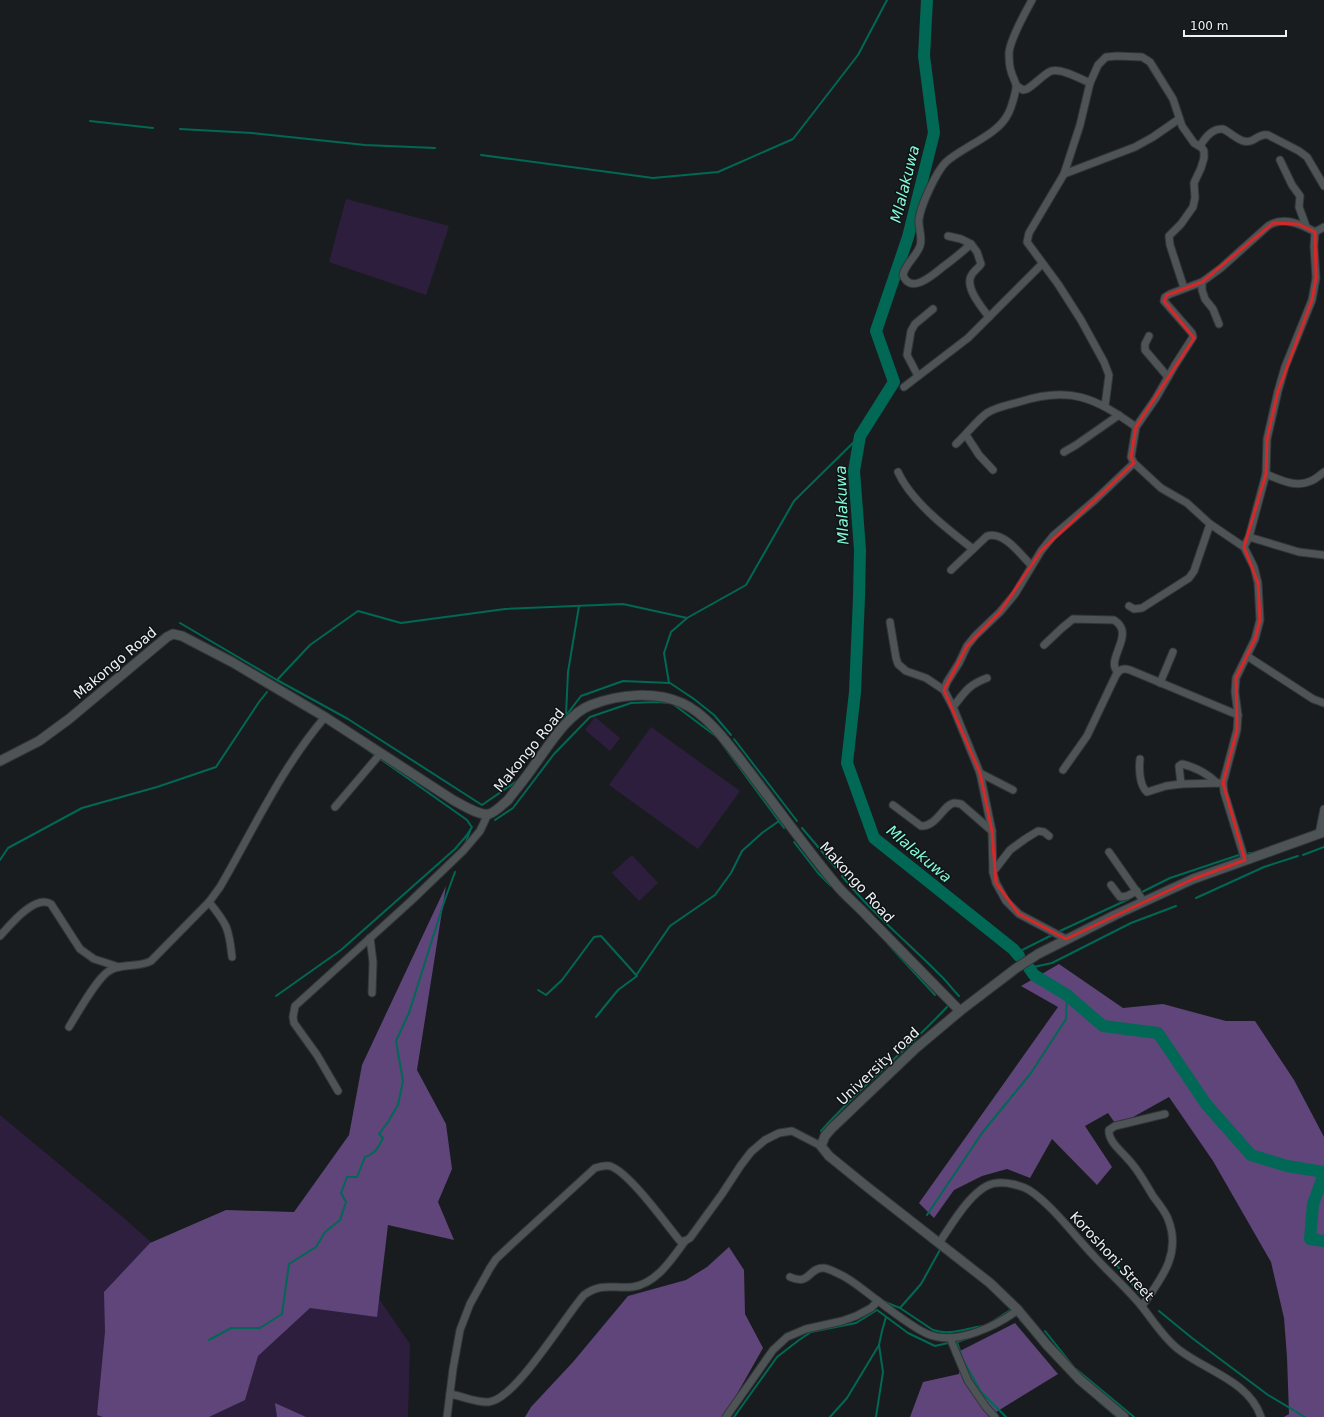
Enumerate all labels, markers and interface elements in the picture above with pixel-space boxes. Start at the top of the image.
scale bar [1184,12,1286,38]
text: 100 m [1190,19,1228,33]
water label: Mlalakuwa [887,143,923,225]
water label: Mlalakuwa [832,465,852,545]
street label: Makongo Road [71,624,159,702]
street label: Makongo Road [490,705,568,795]
water label: Mlalakuwa [883,822,955,886]
street label: Makongo Road [817,838,897,926]
street label: University road [834,1024,922,1108]
street label: Koroshoni Street [1067,1208,1158,1304]

